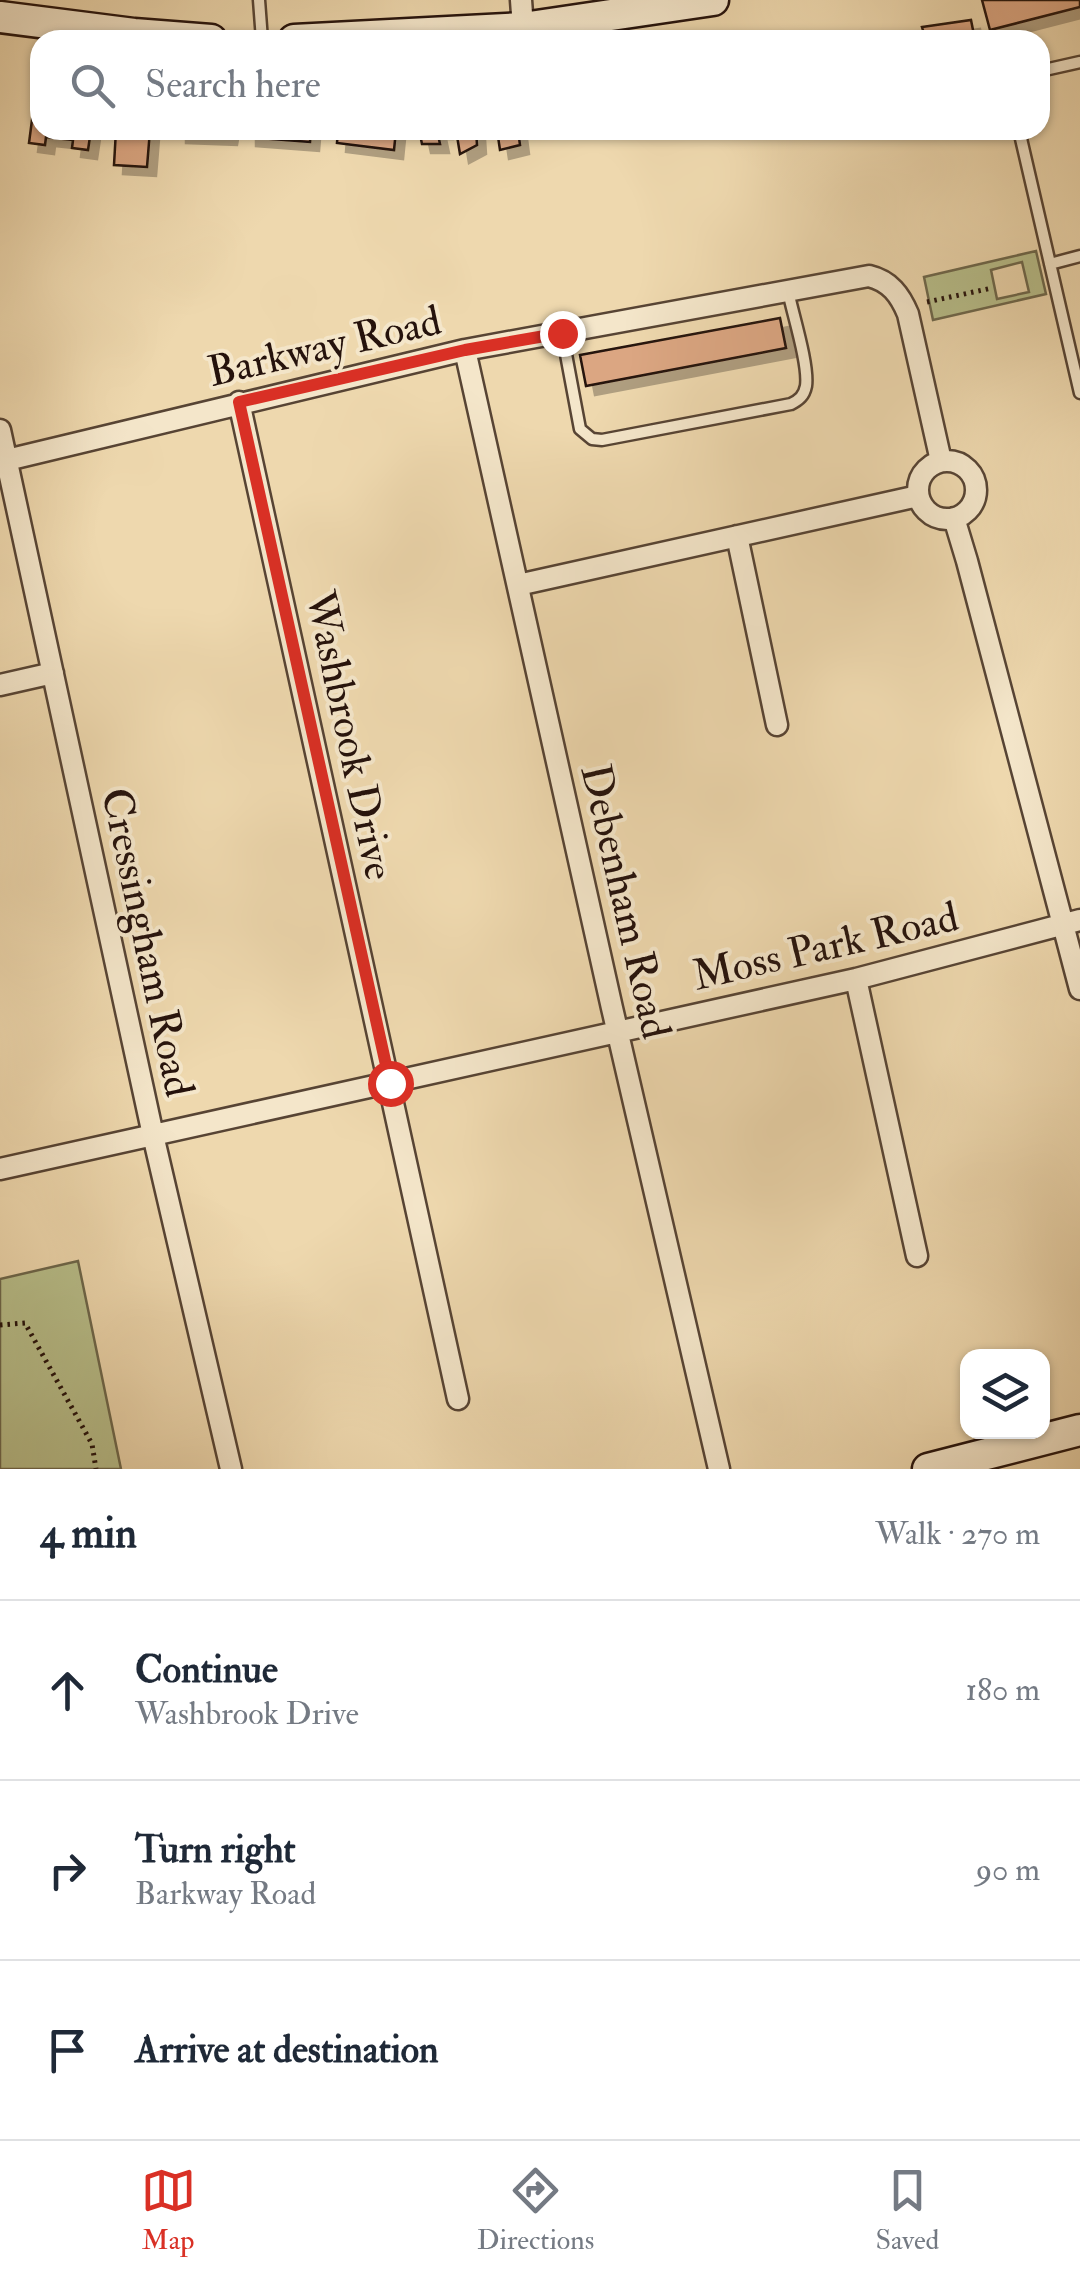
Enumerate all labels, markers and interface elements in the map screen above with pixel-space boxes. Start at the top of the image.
search box [30,30,1050,140]
icon: search [65,58,120,113]
text: Search here [145,61,321,109]
street label: Barkway Road [203,295,446,399]
route end [540,311,586,357]
street label: Washbrook Drive [293,585,405,885]
street label: Debenham Road [568,759,682,1044]
street label: Cressingham Road [89,783,205,1102]
street label: Moss Park Road [688,891,964,1003]
route start [368,1061,414,1107]
map controls [960,1349,1050,1439]
button: layers [960,1349,1050,1439]
text: 4 min [40,1508,137,1560]
text: Walk · 270 m [875,1514,1040,1554]
text: Continue [135,1646,278,1694]
icon: ahead [40,1663,95,1718]
text: 180 m [966,1670,1040,1710]
text: Washbrook Drive [135,1694,359,1734]
text: Turn right [135,1826,296,1874]
icon: right [40,1843,95,1898]
text: 90 m [976,1850,1040,1890]
text: Barkway Road [135,1874,316,1914]
icon: arrive [40,2023,95,2078]
text: Arrive at destination [135,2026,439,2074]
tab: Map [141,2163,196,2258]
tab: Directions [477,2163,594,2258]
tab: Saved [875,2163,939,2258]

